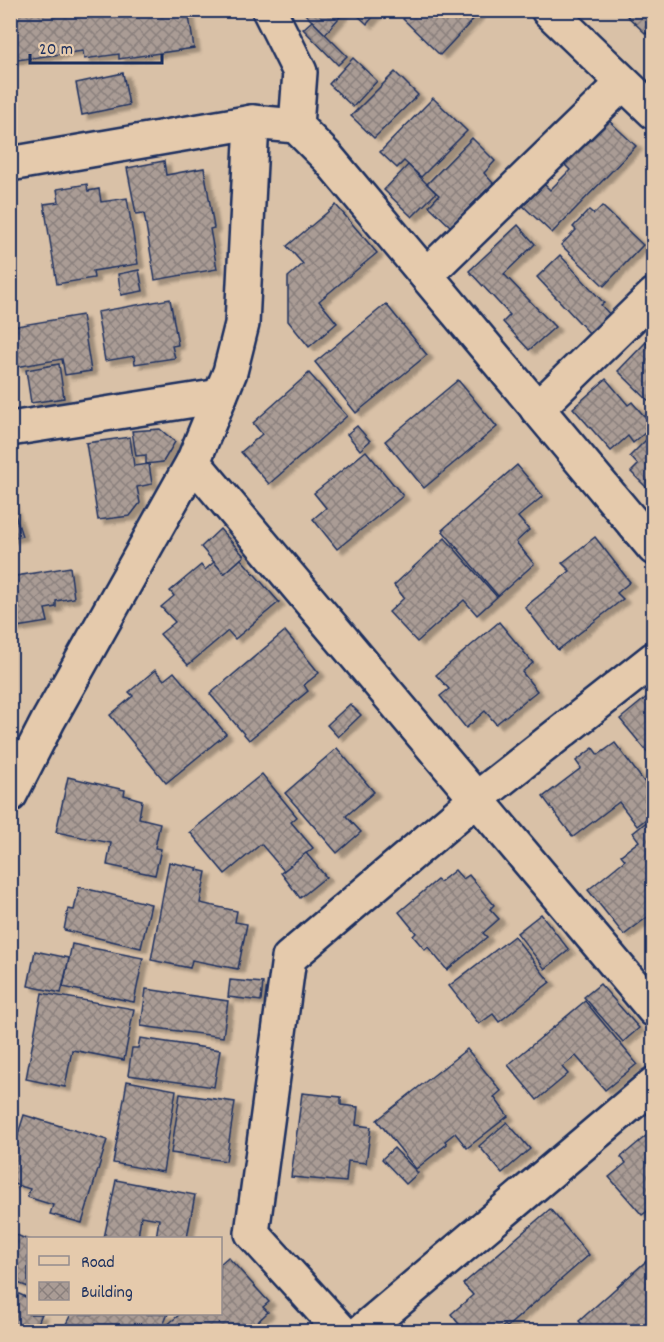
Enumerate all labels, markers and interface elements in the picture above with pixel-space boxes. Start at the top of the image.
scale bar [30,27,162,65]
text: 20 m [39,38,73,63]
legend [27,1237,222,1315]
text: Road [81,1251,115,1276]
text: Building [81,1281,133,1306]

